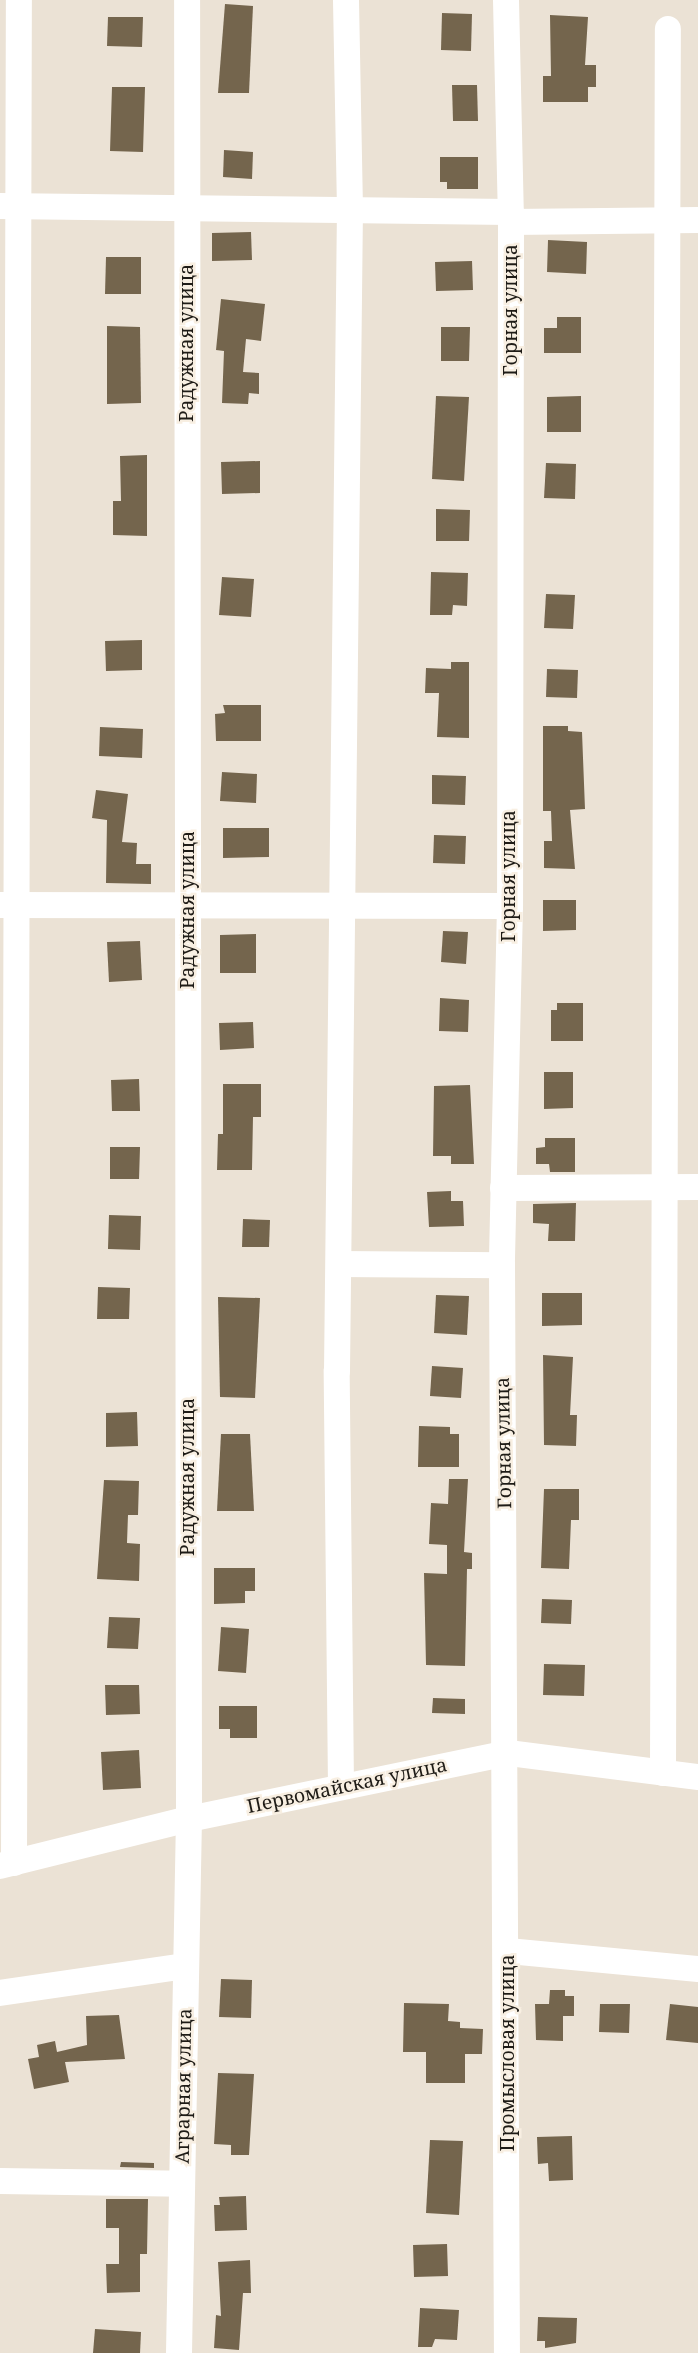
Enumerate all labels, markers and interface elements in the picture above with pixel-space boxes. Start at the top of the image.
street label: Горная улица [500,244,522,376]
street label: Радужная улица [176,264,198,422]
street label: Горная улица [498,810,520,942]
street label: Радужная улица [177,831,199,989]
street label: Горная улица [491,1377,517,1509]
street label: Радужная улица [177,1398,199,1556]
street label: Первомайская улица [245,1754,449,1818]
street label: Промысловая улица [497,1954,519,2152]
street label: Аграрная улица [171,2008,197,2164]

